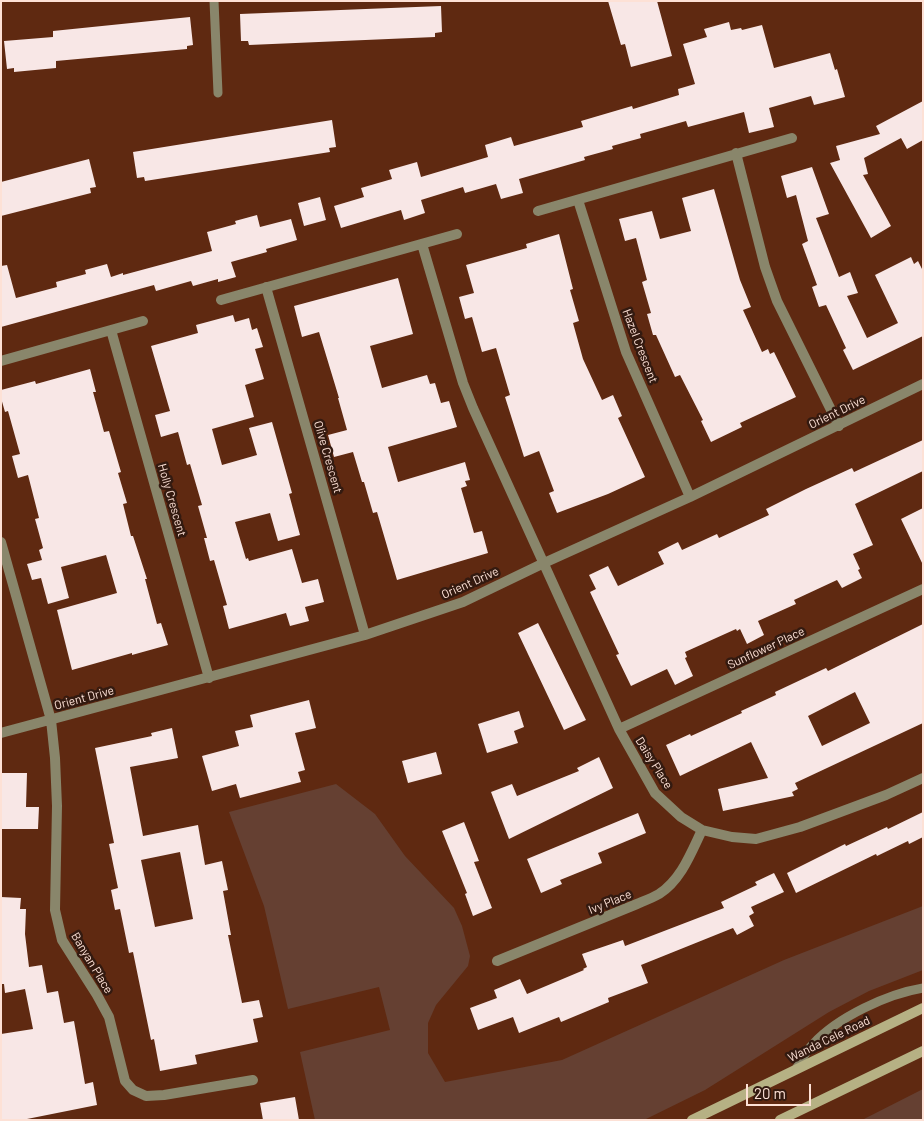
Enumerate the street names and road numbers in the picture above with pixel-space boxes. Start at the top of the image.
street label: Hazel Crescent [619,307,661,385]
street label: Orient Drive [806,392,868,432]
street label: Olive Crescent [311,419,345,495]
street label: Holly Crescent [155,462,189,538]
street label: Orient Drive [439,564,501,602]
street label: Sunflower Place [725,624,807,672]
street label: Orient Drive [53,683,115,713]
street label: Daisy Place [632,734,676,792]
street label: Ivy Place [586,887,634,917]
street label: Banyan Place [68,930,116,996]
street label: Wanda Cele Road [786,1013,872,1065]

